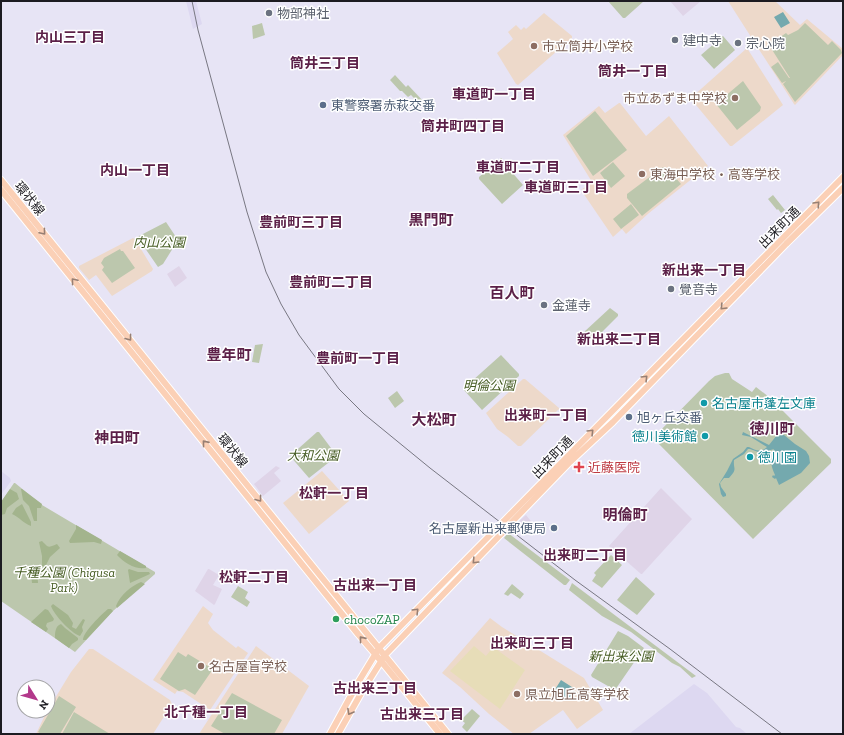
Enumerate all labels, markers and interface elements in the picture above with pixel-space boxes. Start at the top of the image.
place label: 物部神社 [277,6,329,21]
marker: 物部神社 [264,8,274,18]
district label: 内山三丁目 [35,29,105,46]
place label: 建中寺 [683,33,722,48]
marker: 建中寺 [670,35,680,45]
place label: 宗心院 [746,36,785,51]
marker: 宗心院 [733,38,743,48]
place label: 市立筒井小学校 [542,39,633,54]
marker: 市立筒井小学校 [529,41,539,51]
district label: 筒井三丁目 [290,55,360,72]
district label: 筒井一丁目 [598,63,668,80]
district label: 車道町一丁目 [452,86,536,103]
place label: 市立あずま中学校 [623,91,727,106]
marker: 市立あずま中学校 [730,93,740,103]
place label: 東警察署赤萩交番 [331,98,435,113]
marker: 東警察署赤萩交番 [318,100,328,110]
district label: 筒井町四丁目 [421,118,505,135]
district label: 車道町二丁目 [476,159,560,176]
district label: 内山一丁目 [100,162,170,179]
place label: 東海中学校・高等学校 [650,167,780,182]
marker: 東海中学校・高等学校 [637,169,647,179]
street label: 環状線 [12,178,48,218]
district label: 車道町三丁目 [524,179,608,196]
one-way arrow [813,201,820,208]
street label: 出来町通 [756,204,803,251]
district label: 黒門町 [408,211,454,229]
district label: 豊前町三丁目 [259,214,343,231]
one-way arrow [39,227,46,234]
park label: 内山公園 [133,235,187,250]
district label: 新出来一丁目 [662,262,746,279]
district label: 豊前町二丁目 [289,274,373,291]
one-way arrow [71,279,78,286]
place label: 覺音寺 [679,282,718,297]
district label: 百人町 [489,284,535,302]
marker: 覺音寺 [666,284,676,294]
place label: 金蓮寺 [552,298,591,313]
marker: 金蓮寺 [539,300,549,310]
one-way arrow [721,302,728,310]
district label: 新出来二丁目 [577,331,661,348]
one-way arrow [124,333,131,340]
district label: 豊年町 [206,346,252,364]
district label: 豊前町一丁目 [316,350,400,367]
one-way arrow [641,375,648,383]
park label: 明倫公園 [463,378,517,393]
place label: 名古屋市蓬左文庫 [712,396,816,411]
marker: 名古屋市蓬左文庫 [699,398,709,408]
district label: 出来町一丁目 [504,407,588,424]
place label: 旭ヶ丘交番 [637,410,702,425]
district label: 大松町 [411,411,457,429]
marker: 旭ヶ丘交番 [624,412,634,422]
district label: 徳川町 [749,420,795,438]
district label: 神田町 [93,429,140,447]
one-way arrow [586,429,594,437]
place label: 徳川美術館 [632,429,697,444]
street label: 環状線 [215,430,251,470]
marker: 徳川美術館 [700,431,710,441]
street label: 出来町通 [529,433,576,481]
one-way arrow [202,440,209,447]
park label: 大和公園 [287,448,341,463]
place label: 徳川園 [758,450,797,465]
marker: 徳川園 [745,452,755,462]
place label: 近藤医院 [588,460,640,475]
marker: 近藤医院 [573,461,585,473]
district label: 松軒一丁目 [299,485,369,502]
one-way arrow [254,494,261,501]
district label: 明倫町 [602,506,648,524]
place label: 名古屋新出来郵便局 [429,521,546,536]
marker: 名古屋新出来郵便局 [549,523,559,533]
district label: 出来町二丁目 [543,547,627,564]
one-way arrow [472,556,479,564]
park label: 千種公園 (Chigusa Park) [13,565,115,595]
district label: 松軒二丁目 [219,569,289,586]
district label: 古出来一丁目 [333,577,417,594]
one-way arrow [411,608,419,616]
place label: chocoZAP [344,612,400,627]
marker: chocoZAP [331,614,341,624]
district label: 出来町三丁目 [490,635,574,652]
one-way arrow [359,637,366,644]
park label: 新出来公園 [588,649,655,664]
place label: 名古屋盲学校 [209,659,287,674]
marker: 名古屋盲学校 [196,661,206,671]
north arrow [16,679,56,719]
district label: 古出来三丁目 [333,680,417,697]
place label: 県立旭丘高等学校 [525,687,629,702]
marker: 県立旭丘高等学校 [512,689,522,699]
text: N [35,697,51,712]
district label: 北千種一丁目 [164,704,248,721]
district label: 古出来三丁目 [380,706,464,723]
one-way arrow [348,708,355,715]

